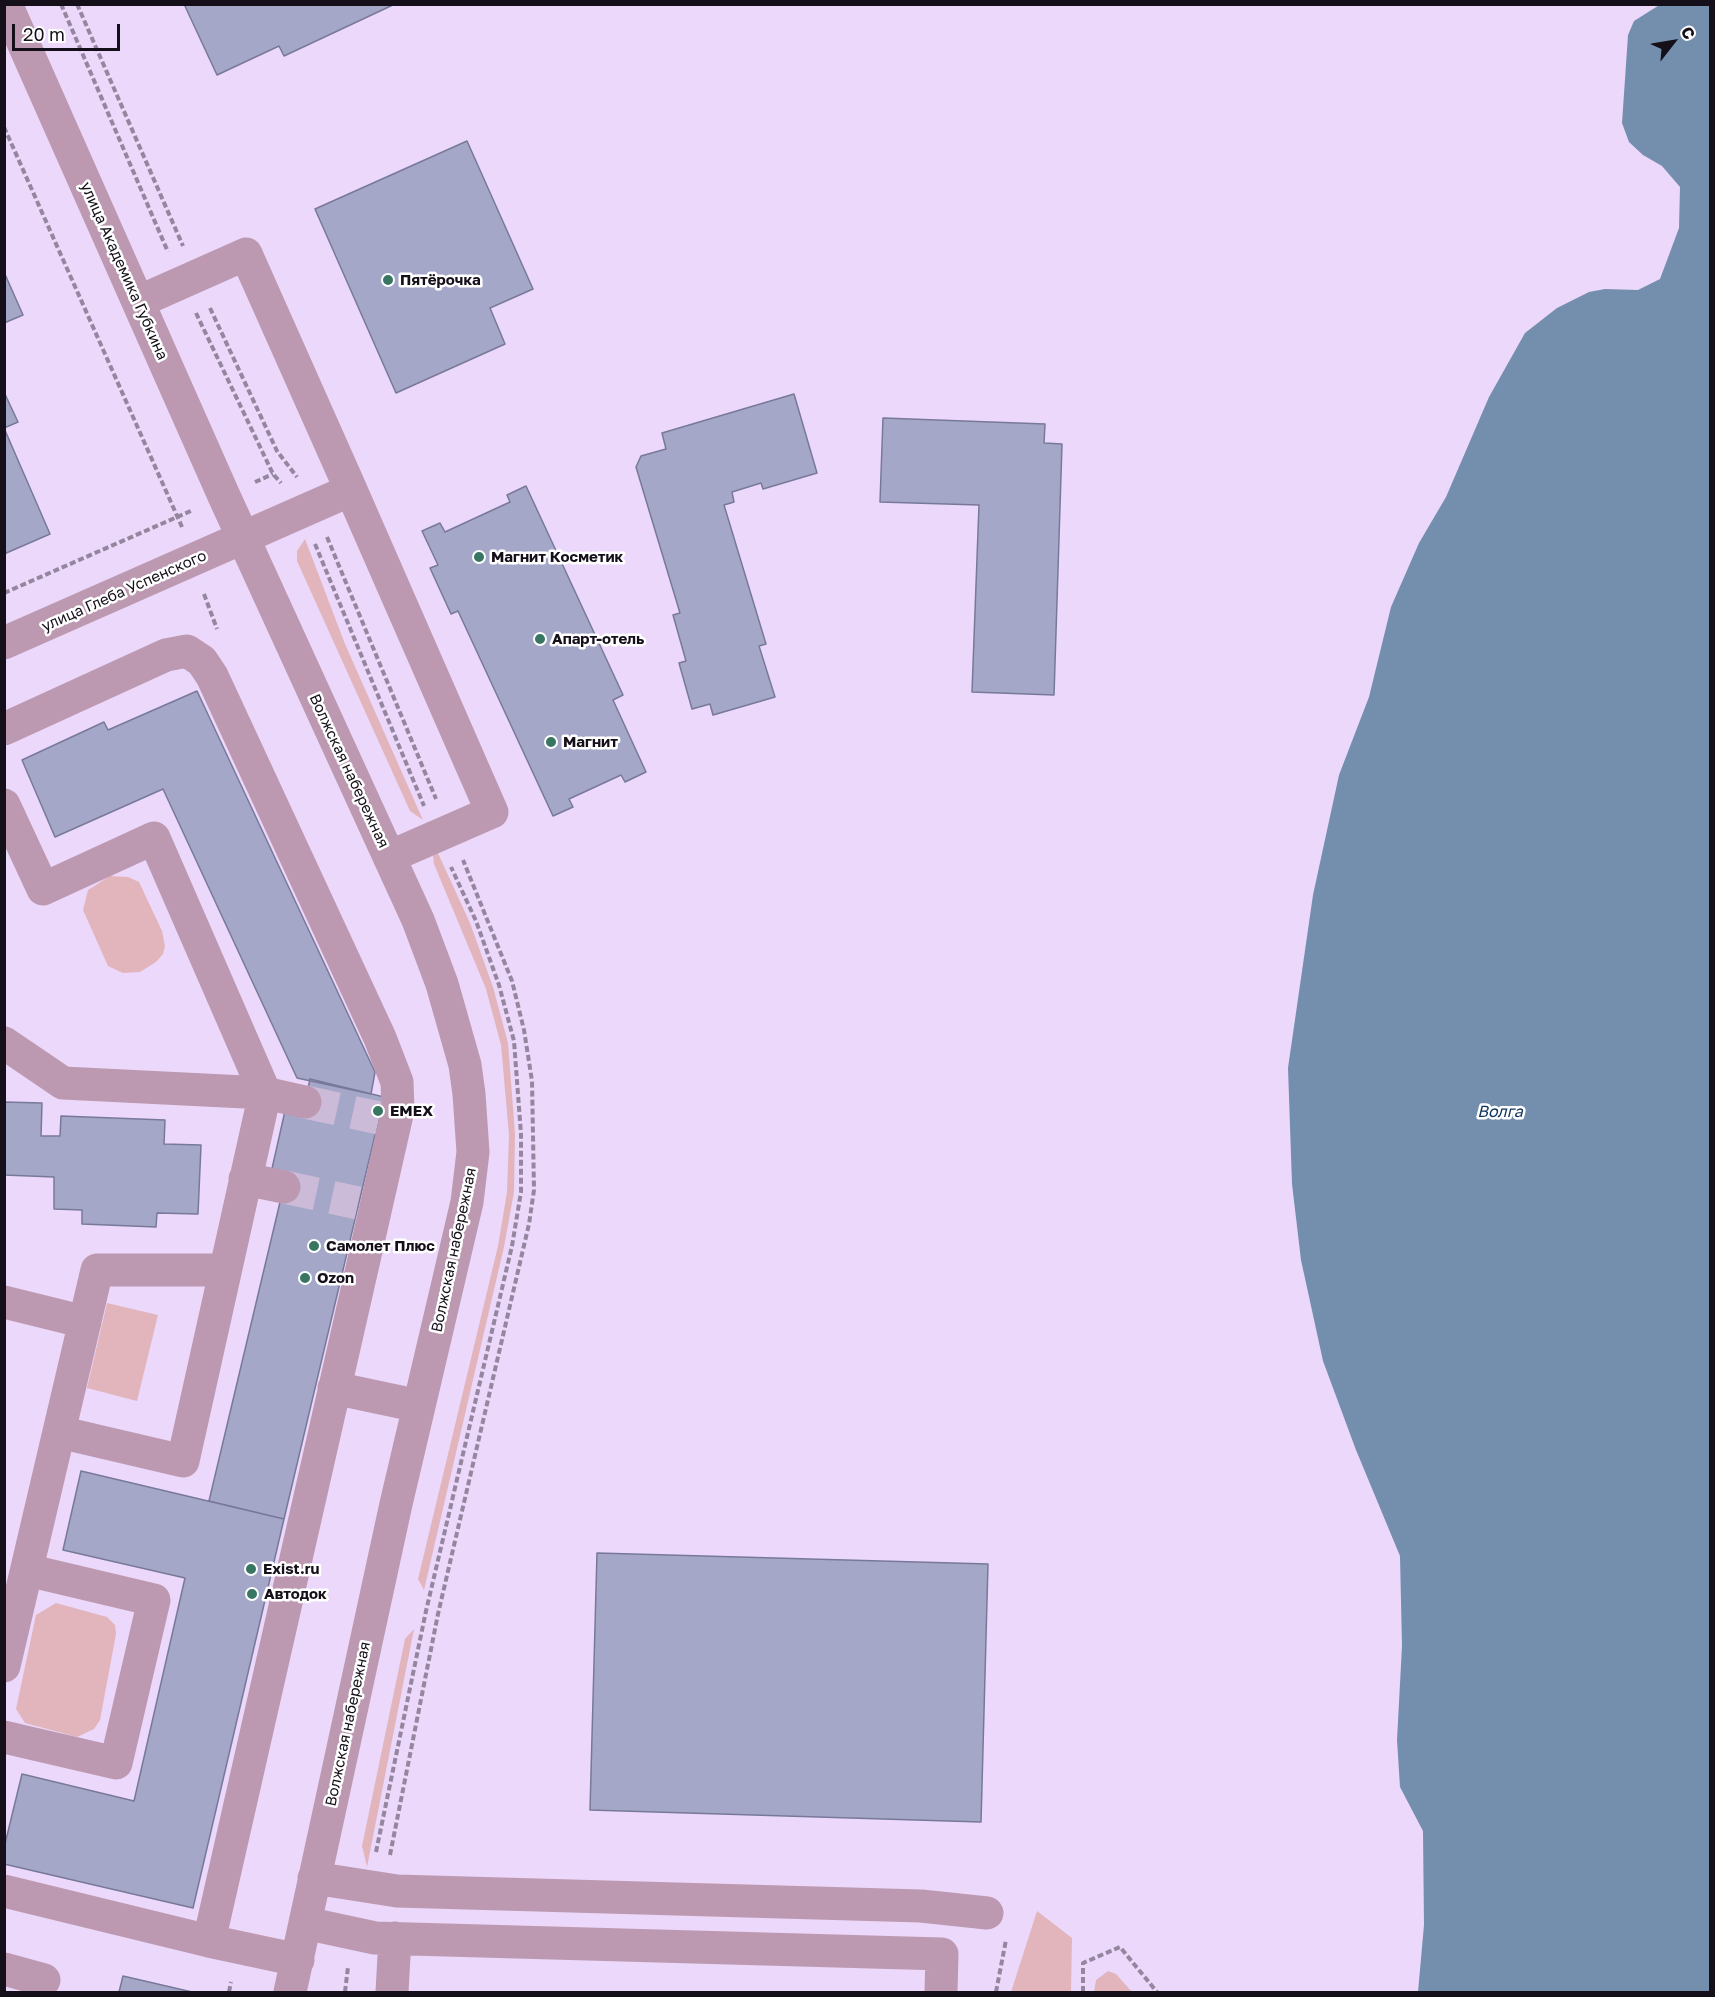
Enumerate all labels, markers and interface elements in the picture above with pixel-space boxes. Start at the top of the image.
scale bar [15,12,123,50]
north arrow [1643,12,1703,72]
text: 20 m [23,23,65,45]
text: С [1677,23,1700,43]
street label: улица Академика Губкина [77,179,171,363]
place label: Пятёрочка [400,271,481,289]
marker: Пятёрочка [381,273,395,287]
street label: улица Глеба Успенского [39,546,209,636]
place label: Магнит Косметик [491,548,623,566]
marker: Магнит Косметик [472,550,486,564]
place label: Апарт-отель [552,630,644,648]
marker: Апарт-отель [533,632,547,646]
street label: Волжская набережная [305,691,393,851]
place label: Магнит [563,733,618,751]
marker: Магнит [544,735,558,749]
place label: EMEX [390,1102,433,1120]
water label: Волга [1477,1102,1523,1122]
marker: EMEX [371,1104,385,1118]
street label: Волжская набережная [428,1166,480,1334]
place label: Самолет Плюс [326,1237,435,1255]
marker: Самолет Плюс [307,1239,321,1253]
place label: Ozon [317,1269,354,1287]
marker: Ozon [298,1271,312,1285]
place label: Exist.ru [263,1560,319,1578]
marker: Exist.ru [244,1562,258,1576]
place label: Автодок [264,1585,327,1603]
marker: Автодок [245,1587,259,1601]
street label: Волжская набережная [322,1640,374,1808]

